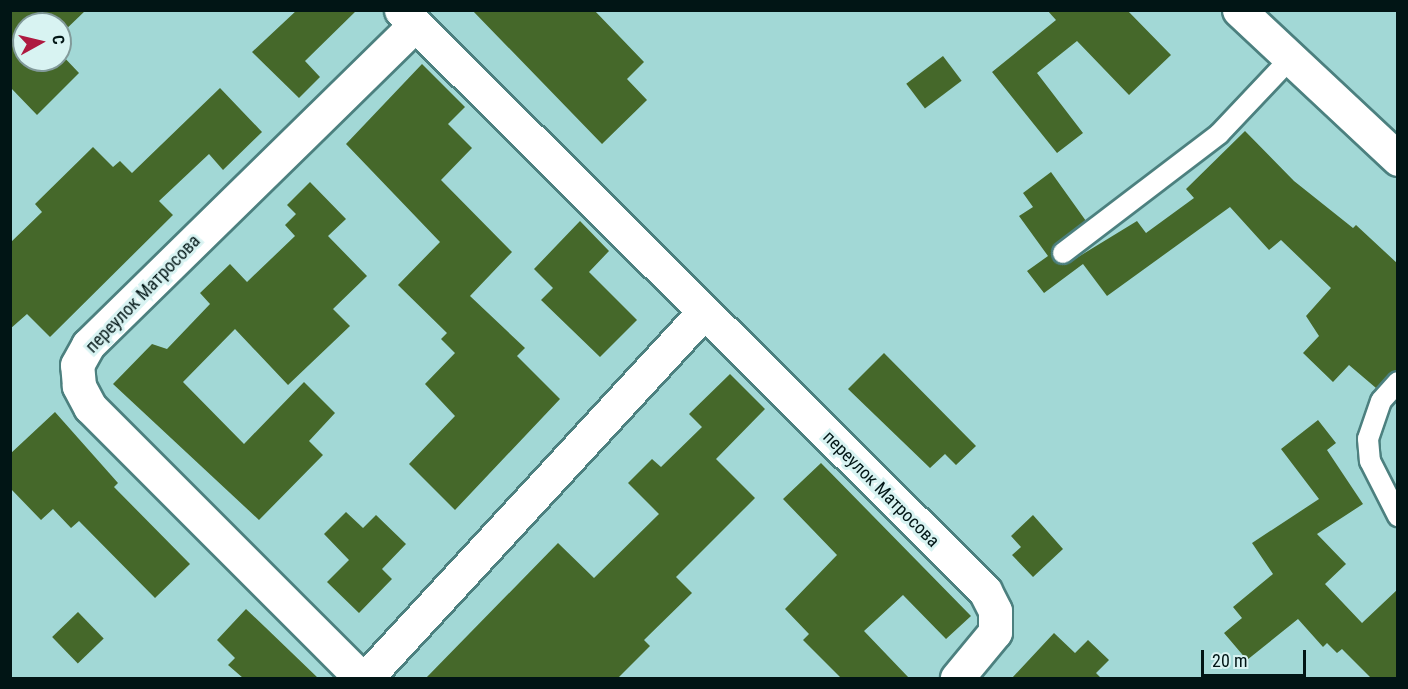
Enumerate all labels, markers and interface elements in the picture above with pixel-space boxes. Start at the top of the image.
north arrow [12,12,72,72]
text: С [48,34,68,46]
street label: переулок Матросова [81,231,205,357]
street label: переулок Матросова [818,426,944,552]
scale bar [1204,638,1309,676]
text: 20 m [1212,650,1247,671]

